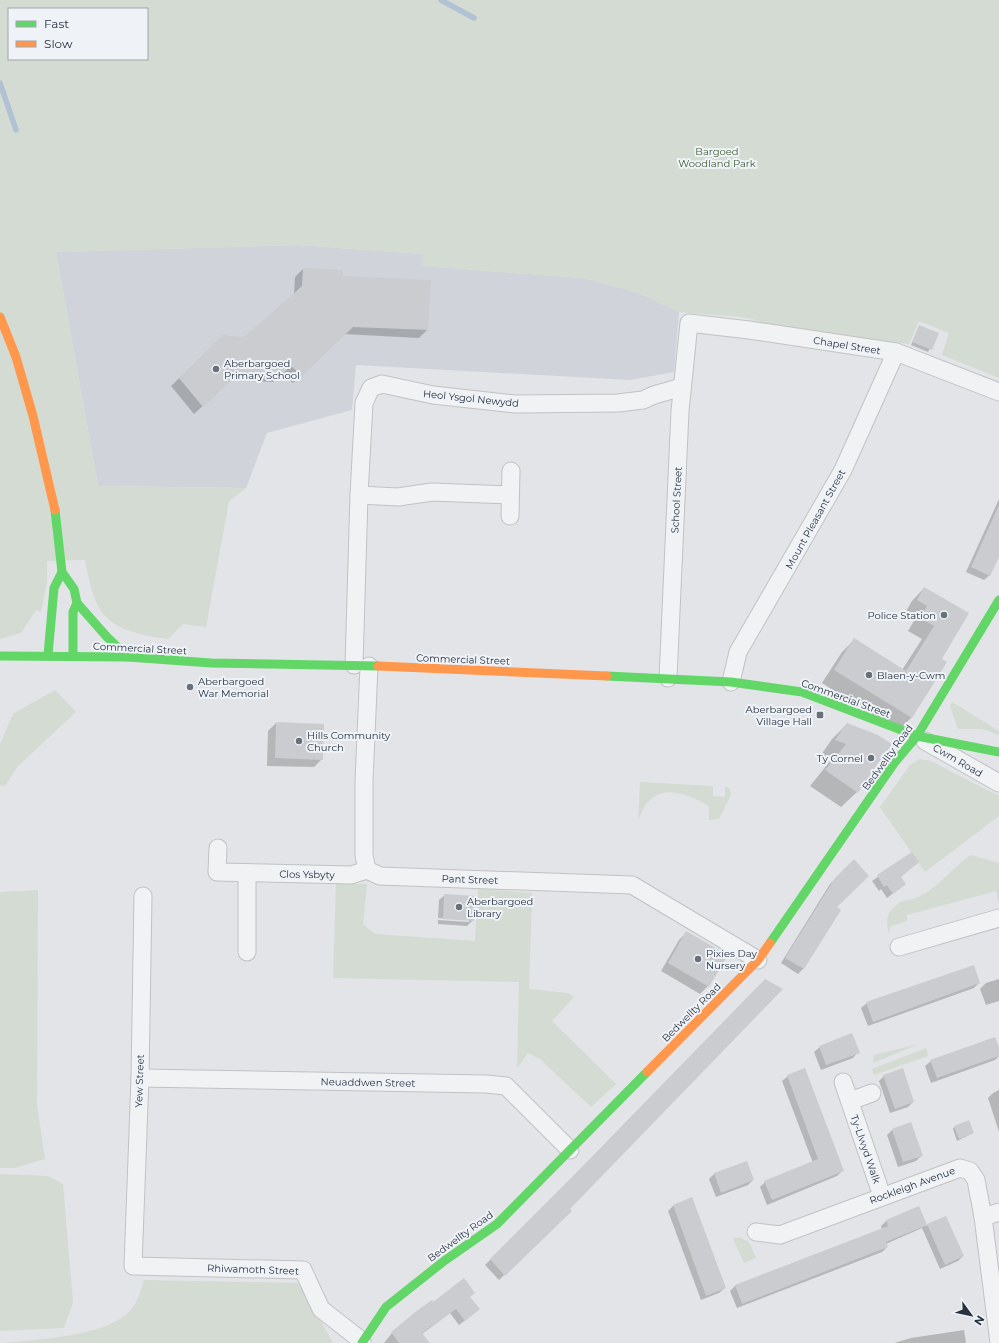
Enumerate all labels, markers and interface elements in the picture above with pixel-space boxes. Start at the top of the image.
legend [8,8,148,60]
text: Fast [44,16,69,31]
text: Slow [44,36,73,51]
park label: Bargoed Woodland Park [678,145,756,170]
street label: Chapel Street [812,334,882,357]
place label: Aberbargoed Primary School [224,357,300,382]
marker: Aberbargoed Primary School [211,364,221,374]
street label: Heol Ysgol Newydd [422,387,520,410]
street label: School Street [668,466,685,534]
street label: Mount Pleasant Street [783,467,848,571]
place label: Police Station [867,609,936,622]
marker: Police Station [939,610,949,620]
street label: Commercial Street [93,640,187,657]
street label: Commercial Street [416,651,510,668]
place label: Blaen-y-Cwm [877,669,945,682]
marker: Blaen-y-Cwm [864,670,874,680]
place label: Aberbargoed War Memorial [198,675,269,700]
street label: Commercial Street [799,676,892,721]
marker: Aberbargoed War Memorial [185,682,195,692]
place label: Aberbargoed Village Hall [746,703,812,728]
marker: Aberbargoed Village Hall [815,710,825,720]
street label: Bedwellty Road [859,722,916,793]
place label: Hills Community Church [307,729,391,754]
marker: Hills Community Church [294,736,304,746]
street label: Cwm Road [931,741,985,780]
place label: Ty Cornel [817,752,863,765]
marker: Ty Cornel [866,753,876,763]
street label: Clos Ysbyty [279,868,335,881]
street label: Pant Street [441,872,498,887]
place label: Aberbargoed Library [467,895,533,920]
marker: Aberbargoed Library [454,902,464,912]
place label: Pixies Day Nursery [706,947,757,972]
marker: Pixies Day Nursery [693,954,703,964]
street label: Bedwellty Road [659,980,724,1045]
street label: Yew Street [132,1054,147,1108]
street label: Neuaddwen Street [321,1075,415,1090]
street label: Ty-Llwyd Walk [848,1113,883,1185]
street label: Rockleigh Avenue [867,1164,957,1207]
street label: Bedwellty Road [425,1208,496,1265]
street label: Rhiwamoth Street [207,1261,299,1278]
north arrow [951,1295,991,1335]
text: N [971,1313,988,1328]

